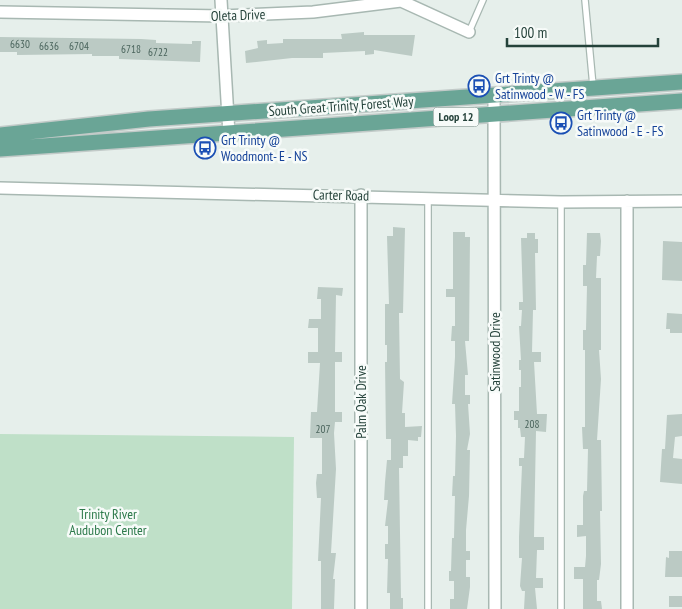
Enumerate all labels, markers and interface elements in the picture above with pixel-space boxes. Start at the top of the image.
street label: Oleta Drive [210,5,266,25]
scale bar [507,15,658,47]
text: 100 m [514,23,547,42]
house number: 6630 [10,37,30,51]
house number: 6636 [39,39,59,53]
house number: 6704 [69,39,89,53]
house number: 6718 [121,42,141,56]
house number: 6722 [148,45,168,59]
place label: Grt Trinty @ Satinwood - W - FS [495,69,585,103]
bus stop icon: Grt Trinty @ Satinwood - W - FS [467,74,491,98]
street label: South Great Trinity Forest Way [268,92,415,120]
place label: Grt Trinty @ Satinwood - E - FS [577,106,664,140]
road number: Loop 12 [434,108,478,126]
bus stop icon: Grt Trinty @ Satinwood - E - FS [549,111,573,135]
place label: Grt Trinty @ Woodmont- E - NS [221,131,308,165]
bus stop icon: Grt Trinty @ Woodmont- E - NS [193,136,217,160]
street label: Carter Road [313,186,369,204]
street label: Satinwood Drive [486,312,504,392]
street label: Palm Oak Drive [352,365,370,439]
house number: 208 [525,417,539,431]
house number: 207 [316,422,330,436]
park label: Trinity River Audubon Center [69,505,147,539]

